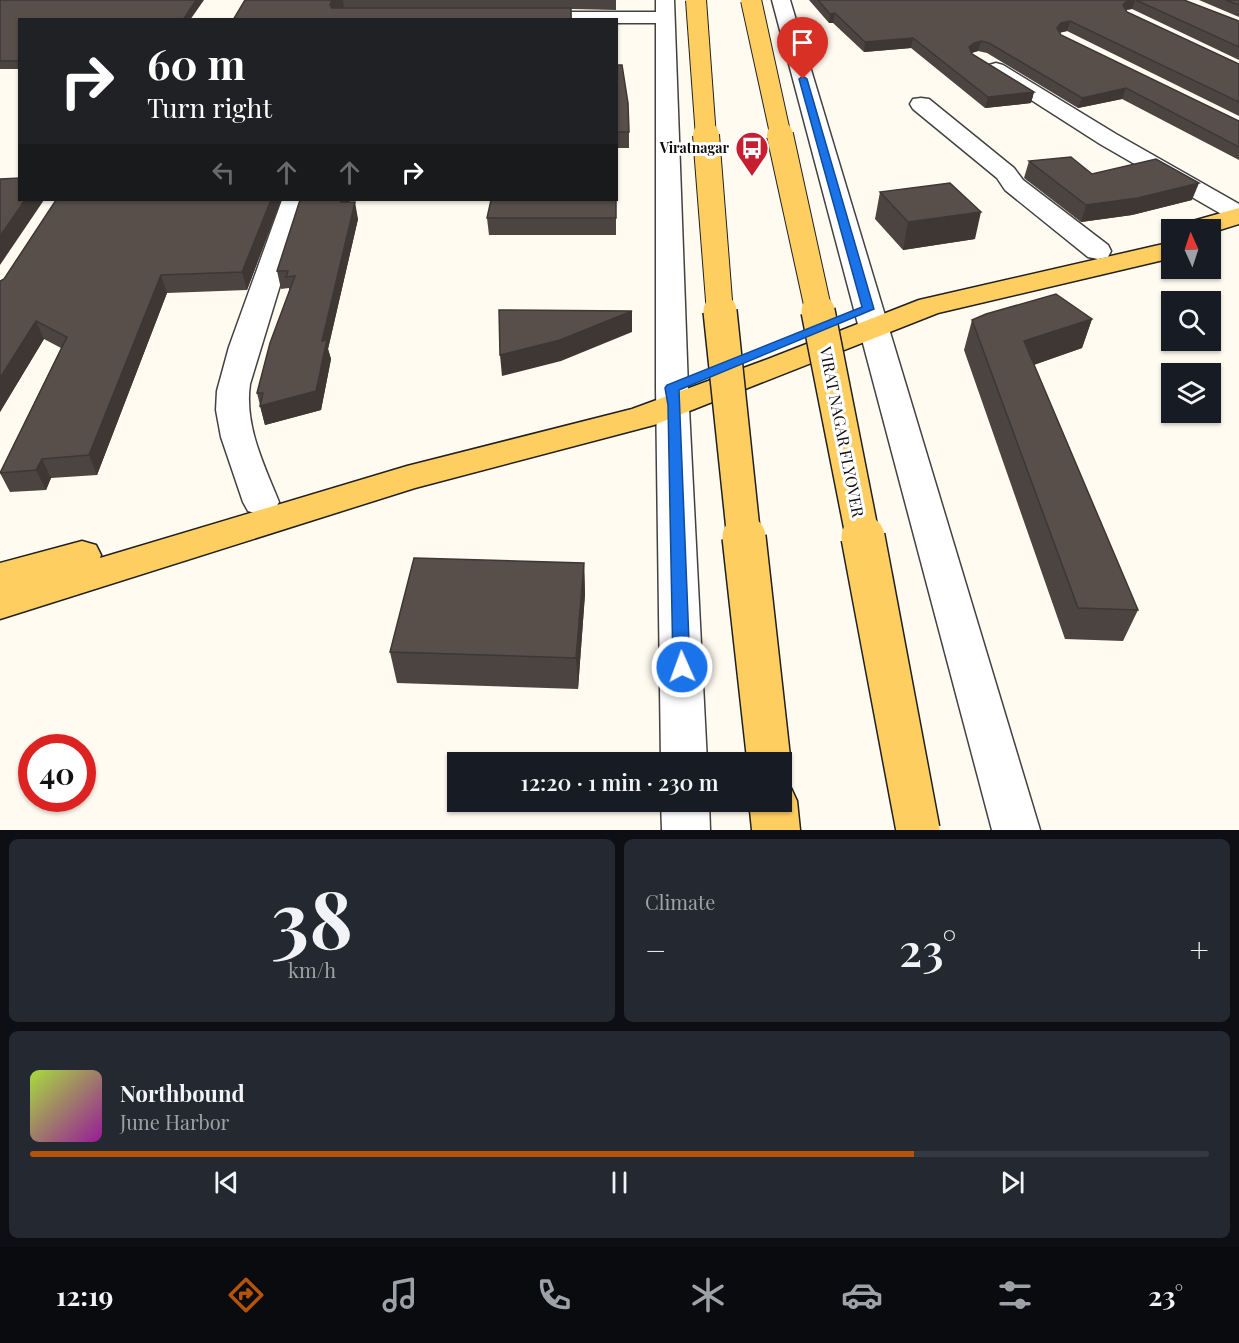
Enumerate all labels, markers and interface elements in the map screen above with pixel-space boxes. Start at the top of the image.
pin [777,17,828,79]
icon: arrive [786,26,819,59]
text: 60 m [147,35,245,91]
icon: right [48,42,126,120]
text: Turn right [147,89,272,125]
bus stop icon: Viratnagar [734,130,770,177]
place label: Viratnagar [659,138,729,157]
icon: left [207,156,240,189]
icon: ahead [270,156,303,189]
icon: ahead [333,156,366,189]
icon: right [396,156,429,189]
north arrow [1161,219,1221,279]
map controls [1161,219,1221,423]
button: search [1161,291,1221,351]
street label: VIRAT NAGAR FLYOVER [815,344,869,520]
button: layers [1161,363,1221,423]
position arrow [650,635,714,699]
speed limit sign: 40 [18,734,96,812]
text: 12:20 · 1 min · 230 m [521,767,718,797]
text: 38 [271,865,353,969]
text: Climate [645,888,715,915]
text: 23° [899,918,957,978]
text: − [645,927,666,971]
text: + [1190,927,1209,971]
text: km/h [288,956,336,983]
text: Northbound [120,1078,245,1108]
text: June Harbor [120,1108,230,1135]
icon: previous [210,1166,243,1199]
icon: pause [603,1166,636,1199]
icon: next [996,1166,1029,1199]
icon: directions [225,1274,267,1316]
icon: music [379,1274,421,1316]
icon: phone [533,1274,575,1316]
icon: climate [687,1274,729,1316]
icon: car [841,1274,883,1316]
icon: filters [994,1274,1036,1316]
text: 12:19 [56,1277,113,1313]
text: 23° [1148,1277,1183,1313]

